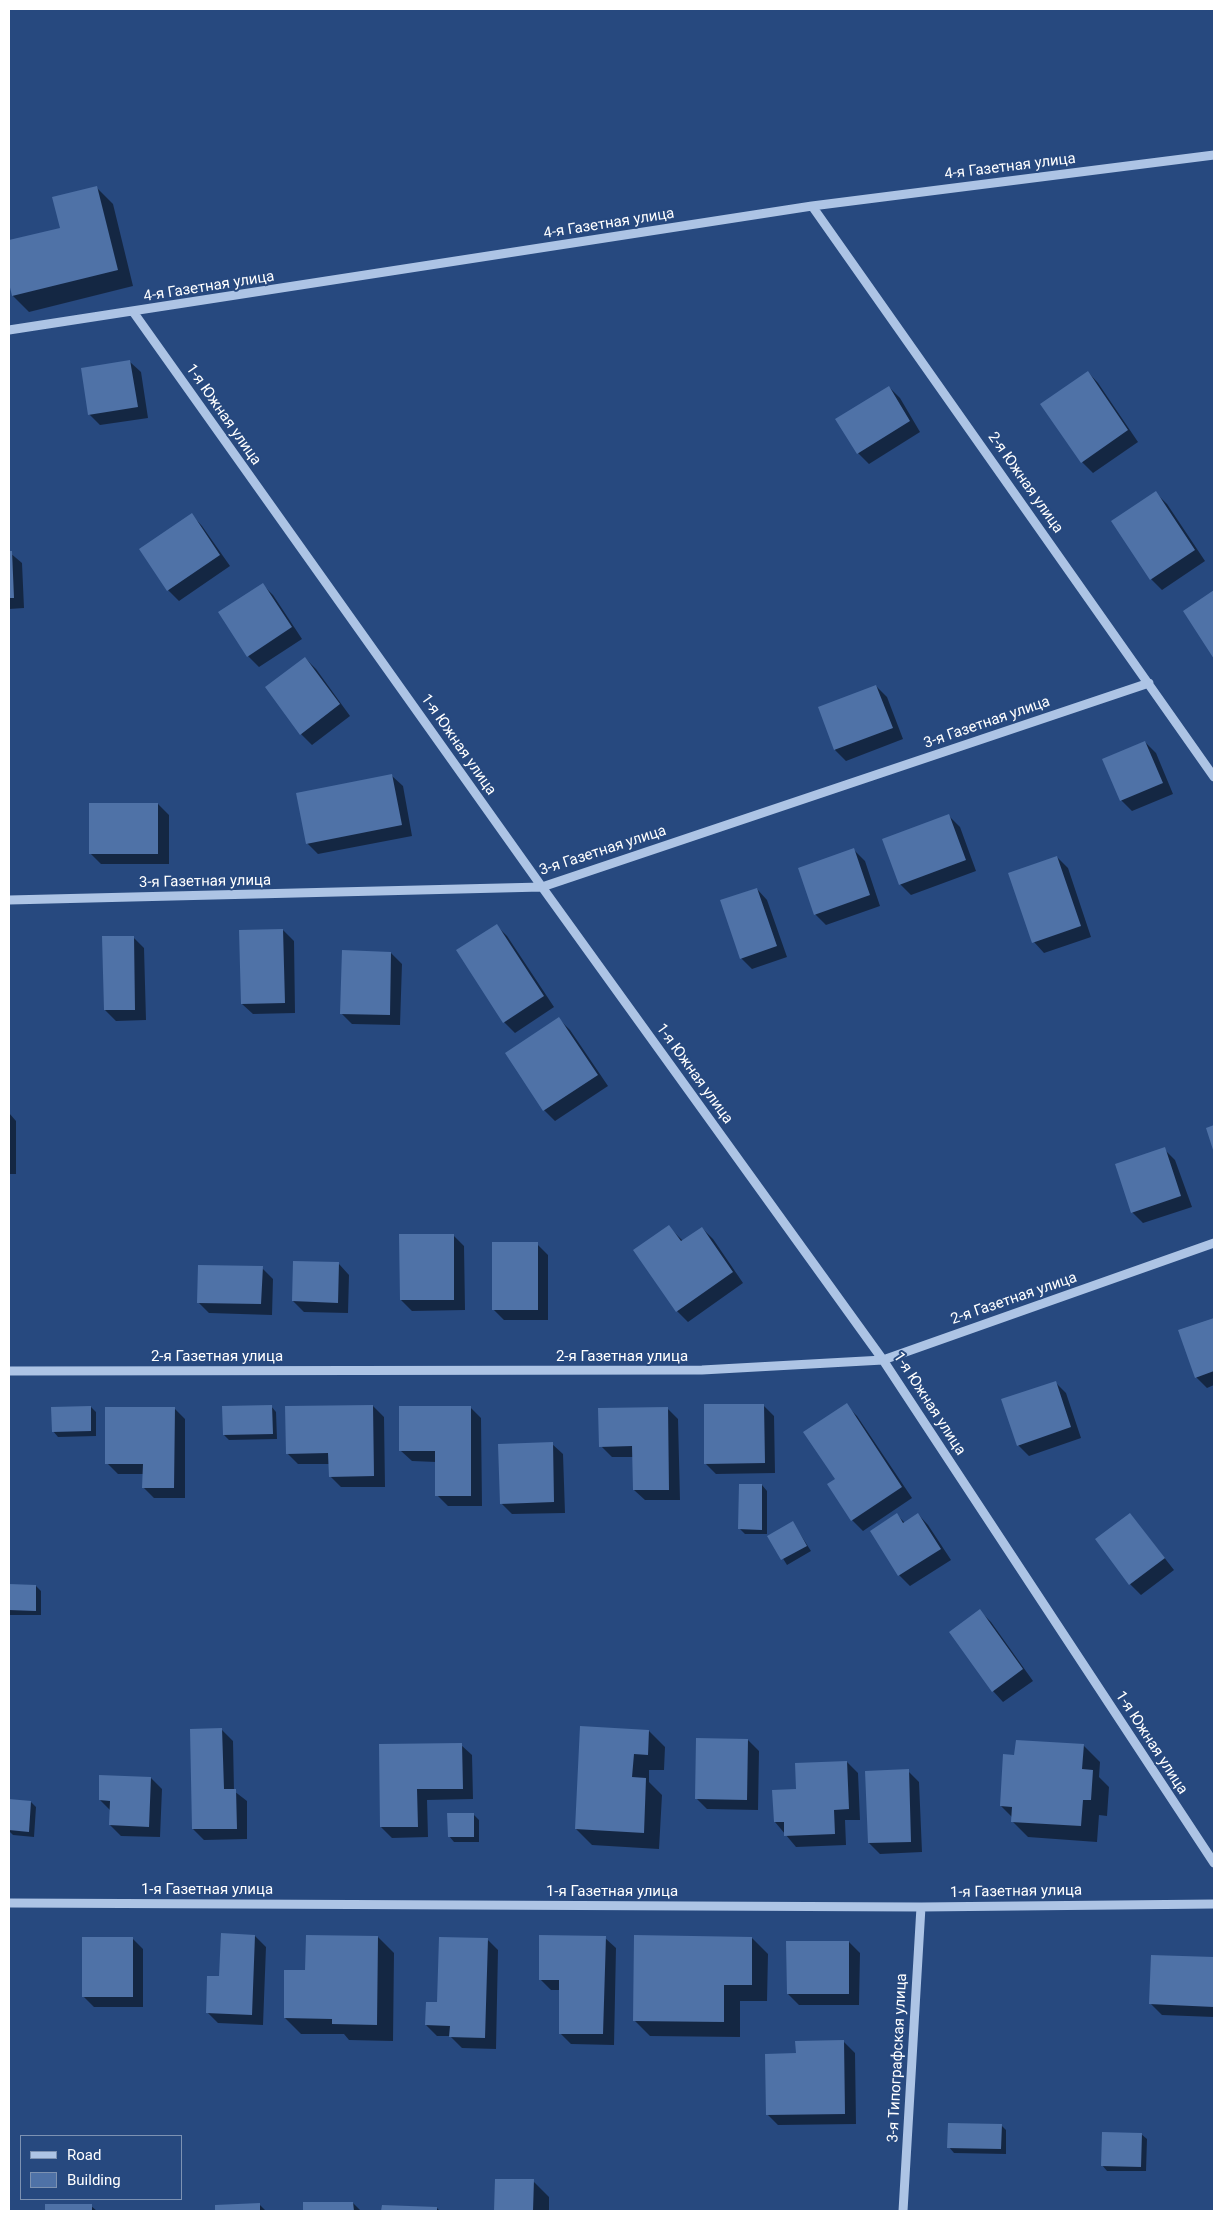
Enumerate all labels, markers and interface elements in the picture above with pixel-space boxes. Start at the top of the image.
street label: 4-я Газетная улица [943,150,1077,184]
street label: 4-я Газетная улица [542,205,676,243]
street label: 4-я Газетная улица [142,268,276,306]
street label: 1-я Южная улица [181,361,265,469]
street label: 2-я Южная улица [983,429,1067,537]
street label: 1-я Южная улица [416,691,500,799]
street label: 3-я Газетная улица [922,693,1052,753]
street label: 3-я Газетная улица [537,822,669,880]
street label: 3-я Газетная улица [139,872,271,892]
street label: 1-я Южная улица [652,1020,736,1128]
street label: 2-я Газетная улица [949,1269,1079,1329]
street label: 2-я Газетная улица [151,1348,283,1366]
street label: 2-я Газетная улица [556,1348,688,1366]
street label: 1-я Южная улица [889,1349,969,1459]
street label: 1-я Южная улица [1111,1688,1191,1798]
street label: 1-я Газетная улица [141,1881,273,1899]
street label: 1-я Газетная улица [950,1882,1082,1902]
street label: 1-я Газетная улица [546,1883,678,1901]
street label: 3-я Типографская улица [885,1973,911,2143]
legend [20,2135,182,2200]
text: Road [67,2146,101,2164]
text: Building [67,2171,121,2189]

